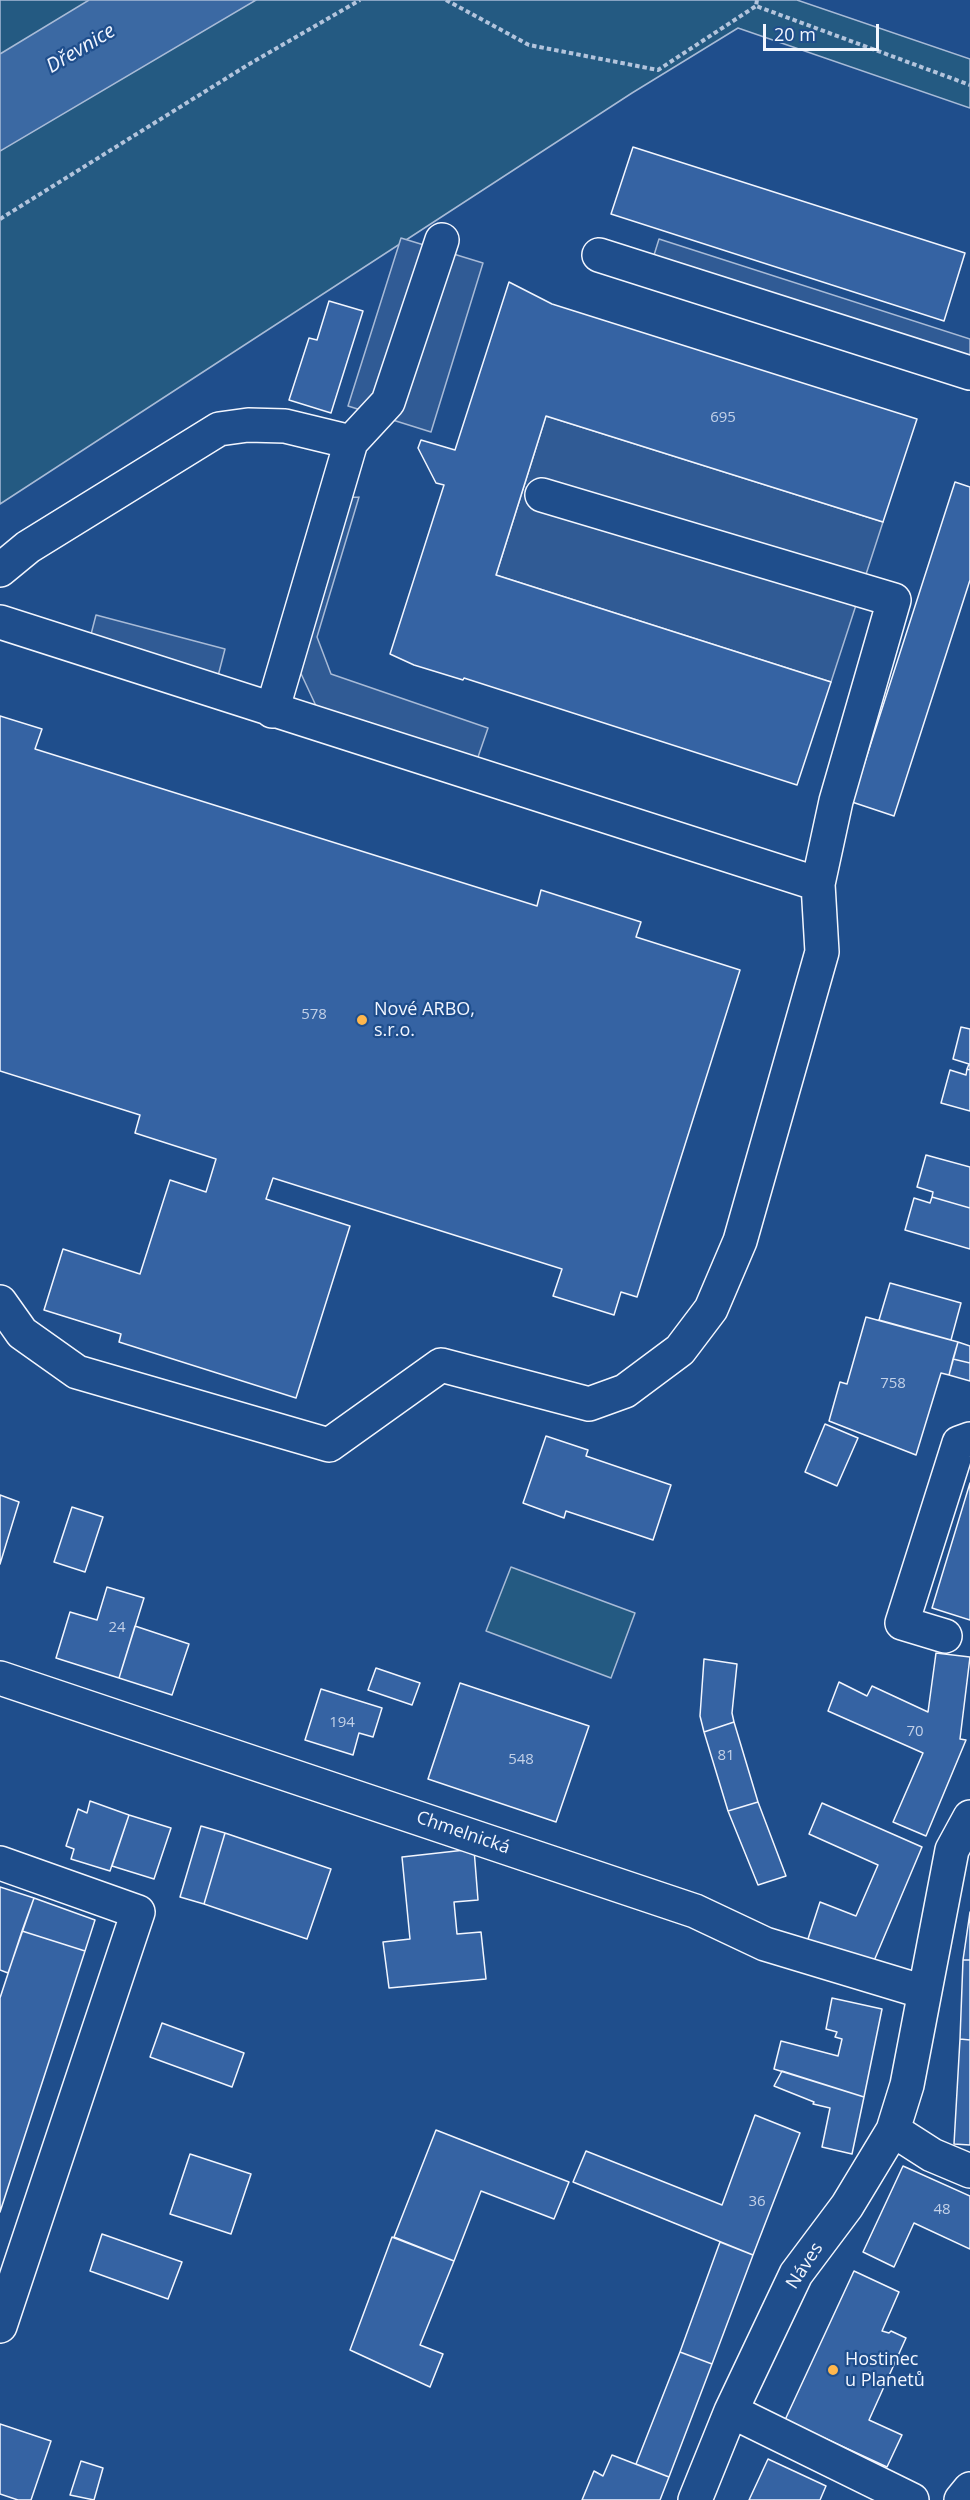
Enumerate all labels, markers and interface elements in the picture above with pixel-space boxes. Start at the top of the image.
scale bar [766,12,882,50]
water label: Dřevnice [42,19,120,79]
text: 20 m [774,22,816,46]
house number: 695 [710,409,736,427]
place label: Nové ARBO, s.r.o. [374,999,475,1042]
house number: 578 [301,1006,327,1024]
marker: Nové ARBO, s.r.o. [355,1013,369,1027]
house number: 758 [880,1375,906,1393]
house number: 24 [108,1619,126,1637]
house number: 194 [329,1714,355,1732]
house number: 70 [906,1723,924,1741]
house number: 81 [717,1747,735,1765]
house number: 548 [508,1751,534,1769]
street label: Chmelnická [413,1807,513,1859]
house number: 36 [748,2193,766,2211]
house number: 48 [933,2201,951,2219]
street label: Náves [782,2239,828,2293]
place label: Hostinec u Planetů [845,2349,925,2392]
marker: Hostinec u Planetů [826,2363,840,2377]

